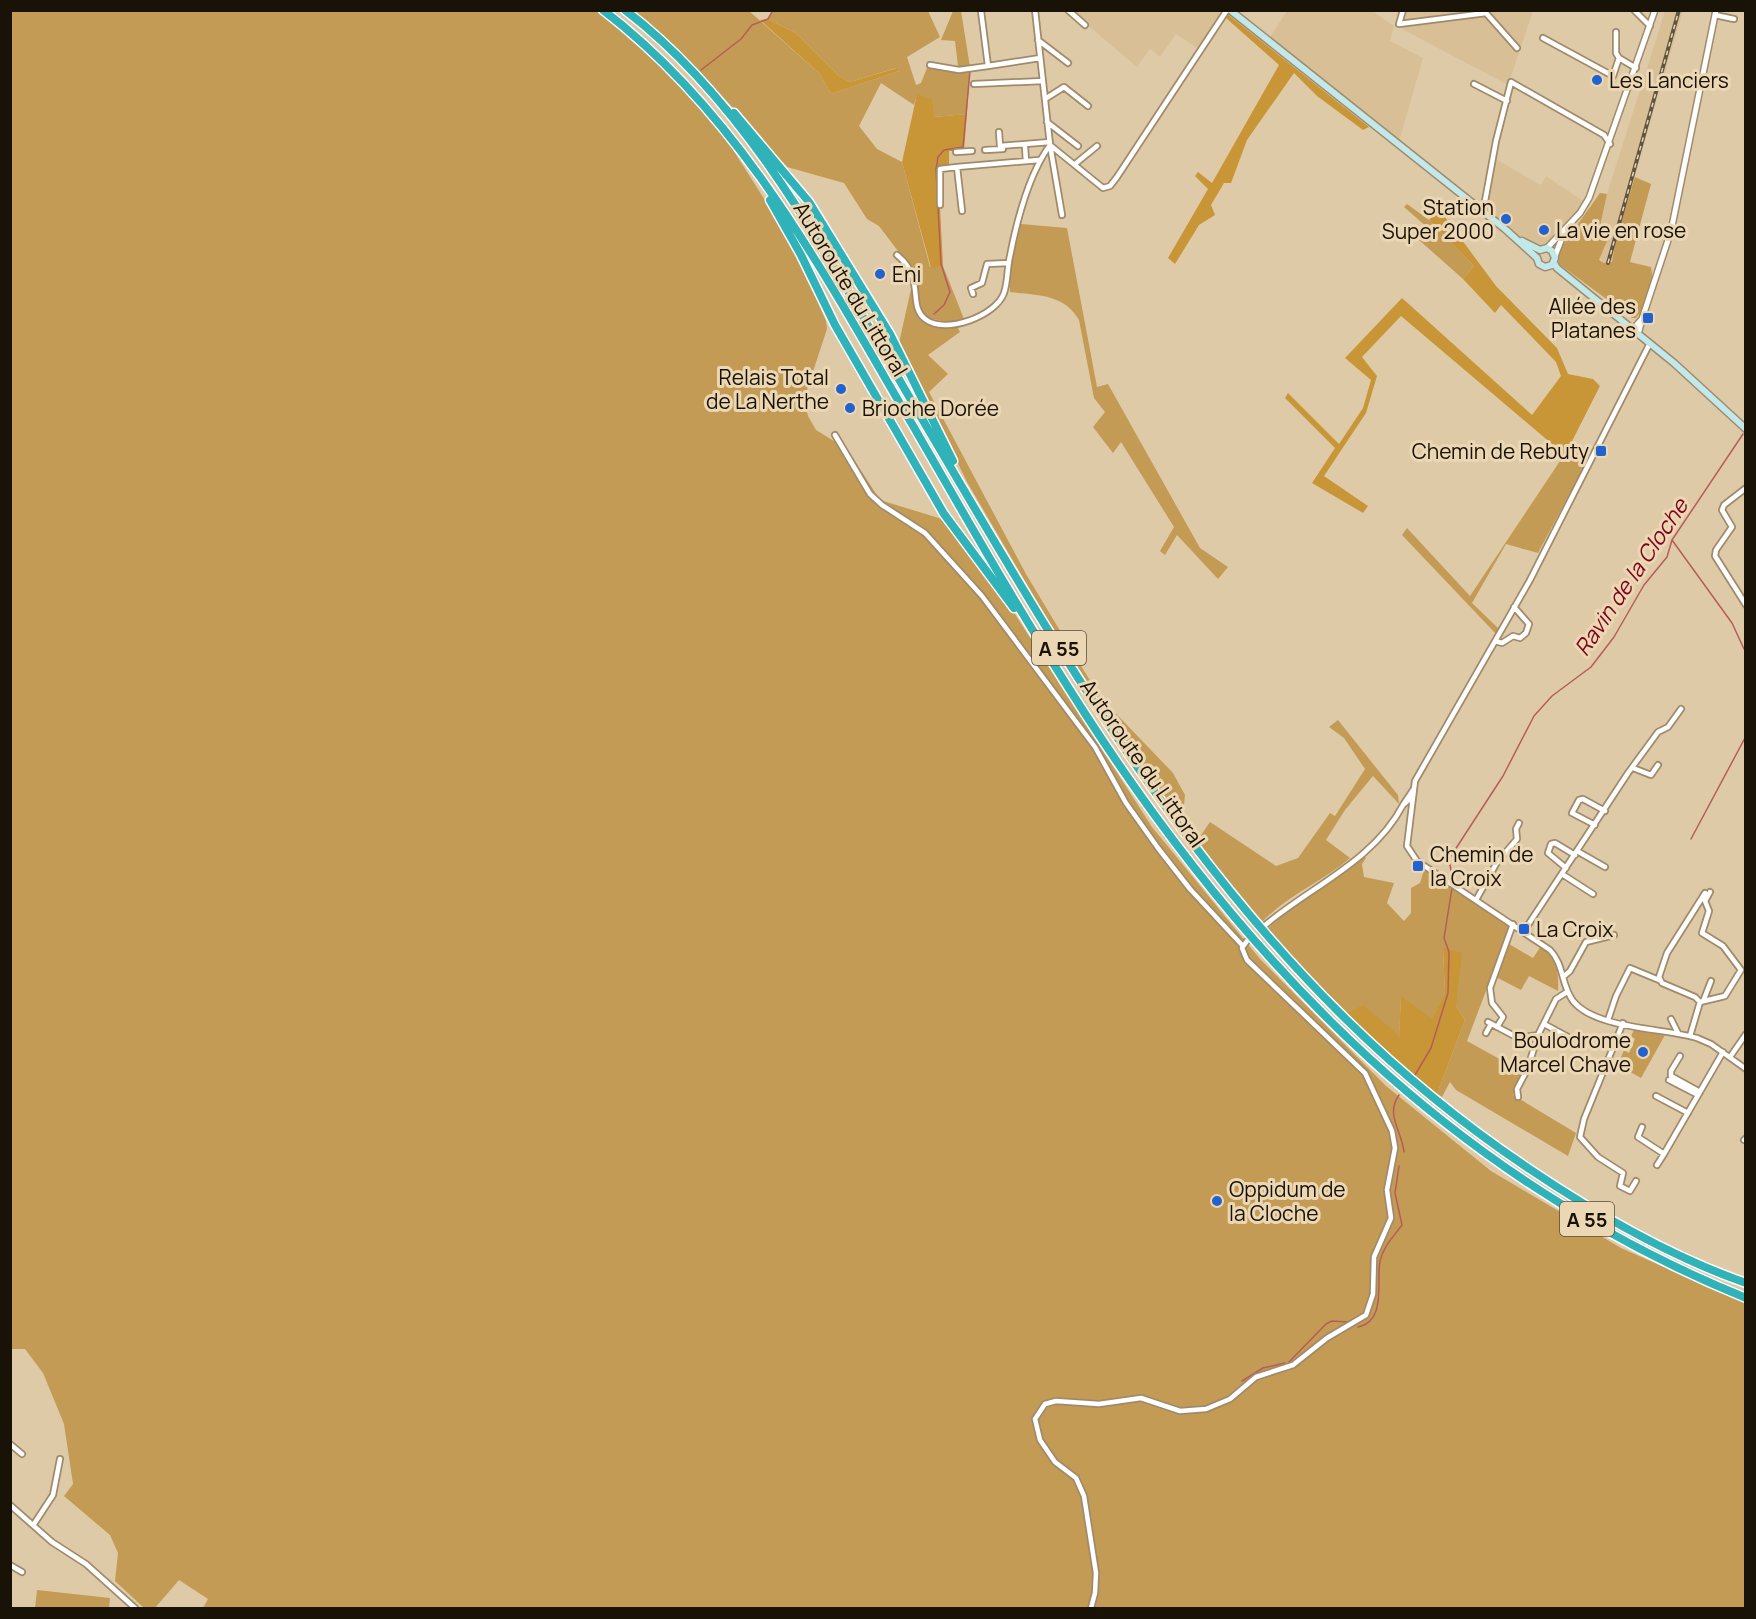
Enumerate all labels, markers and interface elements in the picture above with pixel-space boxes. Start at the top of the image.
place label: Les Lanciers [1609,66,1729,94]
marker: Les Lanciers [1590,73,1604,87]
place label: Station Super 2000 [1382,193,1494,245]
street label: Autoroute du Littoral [788,196,914,382]
marker: Station Super 2000 [1499,212,1513,226]
place label: La vie en rose [1556,216,1686,244]
marker: La vie en rose [1537,223,1551,237]
place label: Eni [892,260,921,288]
marker: Eni [873,267,887,281]
place label: Allée des Platanes [1548,292,1636,344]
marker: Allée des Platanes [1641,311,1655,325]
place label: Relais Total de La Nerthe [706,363,829,415]
marker: Relais Total de La Nerthe [834,382,848,396]
place label: Brioche Dorée [862,394,999,422]
marker: Brioche Dorée [843,401,857,415]
place label: Chemin de Rebuty [1412,437,1589,465]
marker: Chemin de Rebuty [1594,444,1608,458]
water label: Ravin de la Cloche [1567,492,1695,661]
road number: A 55 [1032,631,1086,665]
street label: Autoroute du Littoral [1074,673,1212,853]
place label: Chemin de la Croix [1430,840,1534,892]
marker: Chemin de la Croix [1411,859,1425,873]
place label: La Croix [1536,915,1613,943]
marker: La Croix [1517,922,1531,936]
place label: Boulodrome Marcel Chave [1500,1026,1631,1078]
marker: Boulodrome Marcel Chave [1636,1045,1650,1059]
place label: Oppidum de la Cloche [1229,1175,1346,1227]
marker: Oppidum de la Cloche [1210,1194,1224,1208]
road number: A 55 [1560,1202,1614,1236]

